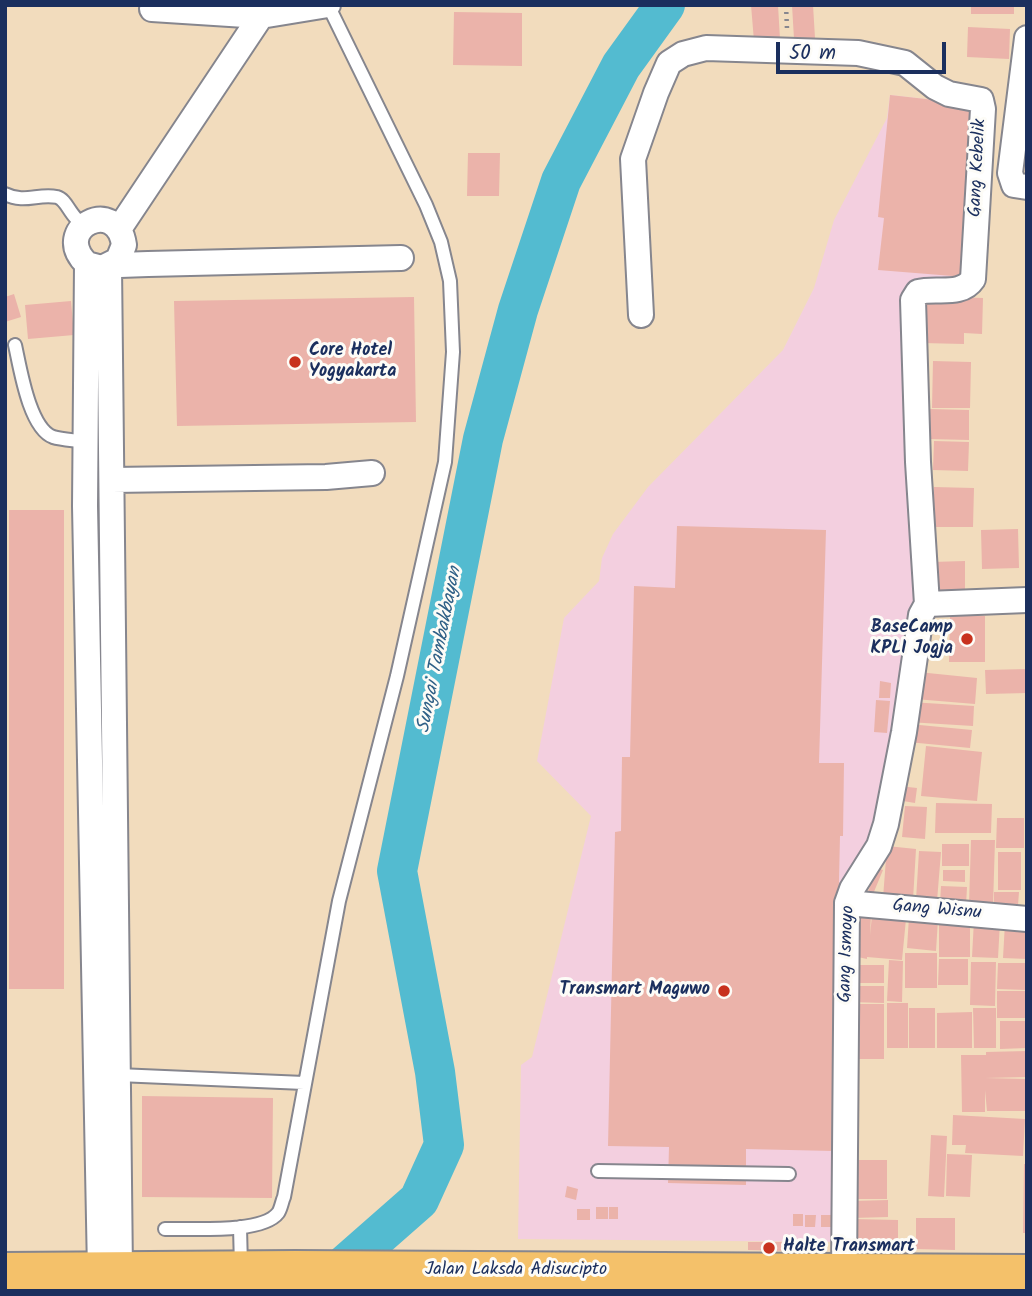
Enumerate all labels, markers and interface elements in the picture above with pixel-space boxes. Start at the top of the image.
scale bar [780,28,950,72]
text: 50 m [789,37,836,70]
street label: Gang Kebelik [966,118,992,218]
place label: Core Hotel Yogyakarta [309,341,396,384]
marker: Core Hotel Yogyakarta [287,354,303,370]
water label: Sungai Tambakbayan [414,565,468,735]
place label: BaseCamp KPLI Jogja [870,618,953,660]
marker: BaseCamp KPLI Jogja [959,631,975,647]
street label: Gang Wisnu [892,896,982,926]
street label: Gang Ismoyo [836,905,860,1003]
place label: Transmart Maguwo [559,980,710,1002]
marker: Transmart Maguwo [716,983,732,999]
place label: Halte Transmart [783,1237,915,1259]
marker: Halte Transmart [761,1240,777,1256]
street label: Jalan Laksda Adisucipto [425,1260,607,1282]

